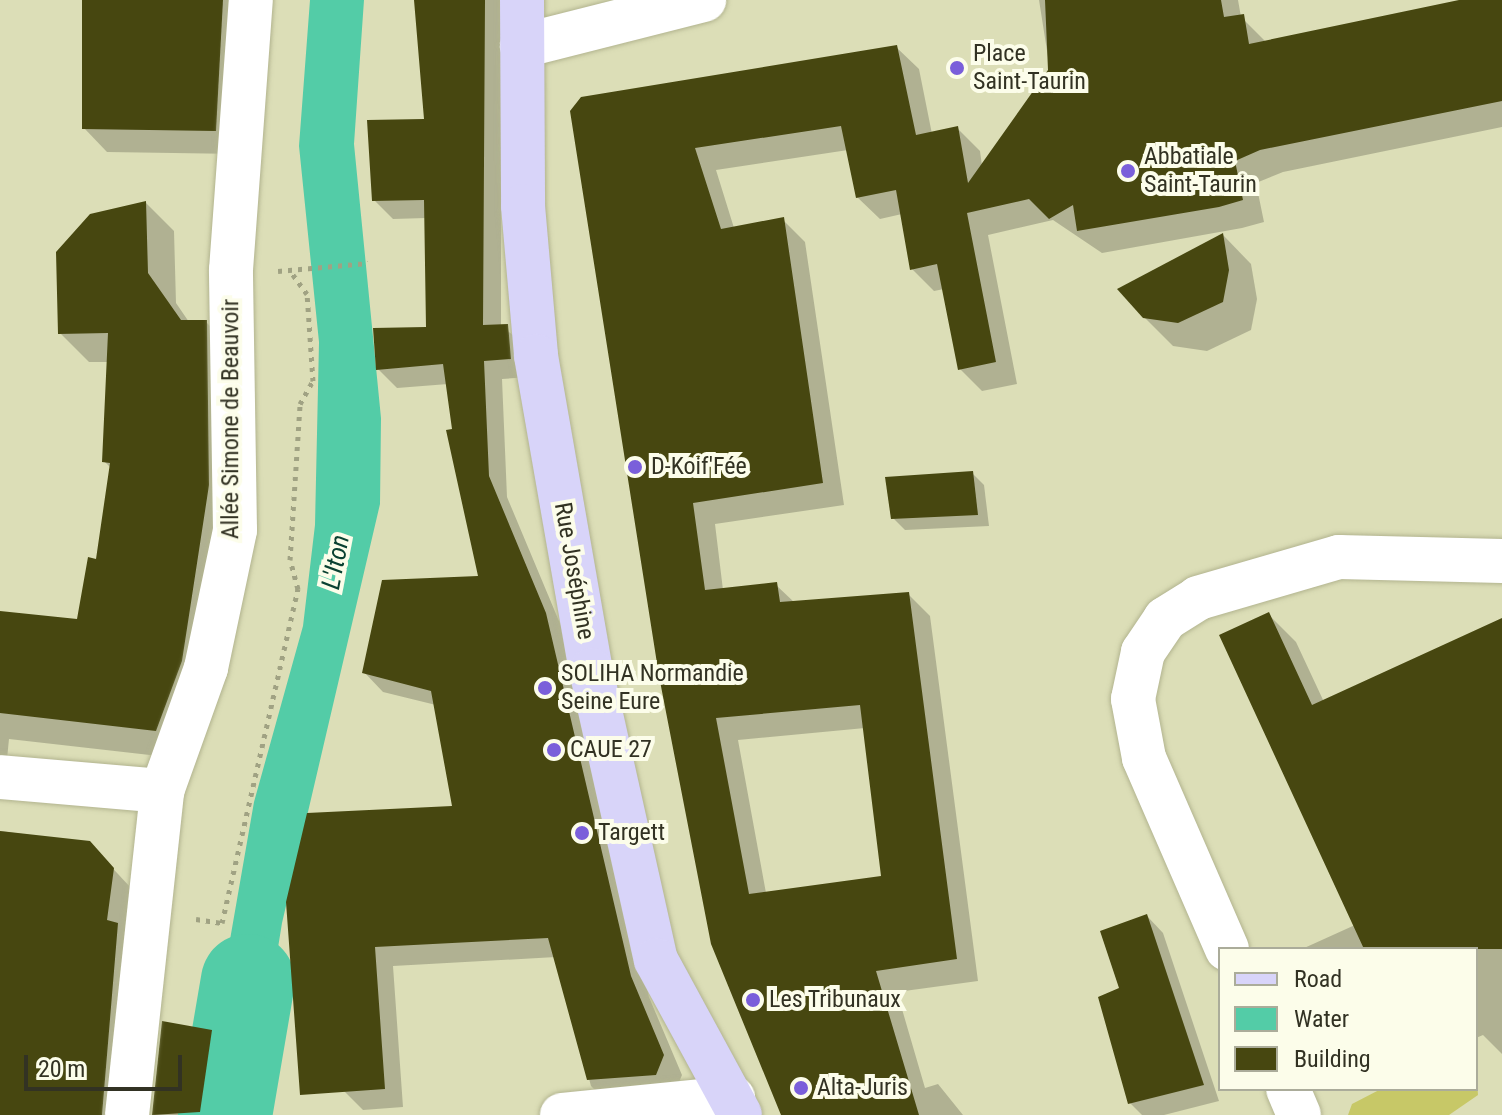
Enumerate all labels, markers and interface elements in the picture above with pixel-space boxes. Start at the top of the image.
place label: Place Saint-Taurin [973,40,1086,96]
marker: Place Saint-Taurin [948,59,966,77]
place label: Abbatiale Saint-Taurin [1144,143,1257,199]
marker: Abbatiale Saint-Taurin [1119,162,1137,180]
street label: Allée Simone de Beauvoir [217,299,245,539]
place label: D-Koif'Fée [651,453,747,481]
marker: D-Koif'Fée [626,458,644,476]
street label: Rue Joséphine [548,500,600,642]
water label: L'Iton [315,532,357,592]
place label: SOLIHA Normandie Seine Eure [561,660,744,716]
marker: SOLIHA Normandie Seine Eure [536,679,554,697]
place label: CAUE 27 [570,736,652,764]
marker: CAUE 27 [545,741,563,759]
place label: Targett [598,819,665,847]
marker: Targett [573,824,591,842]
legend [1218,947,1478,1091]
text: Road [1294,965,1342,993]
place label: Les Tribunaux [769,986,901,1014]
marker: Les Tribunaux [744,991,762,1009]
text: Water [1294,1005,1349,1033]
scale bar [28,1039,186,1089]
text: Building [1294,1045,1371,1073]
text: 20 m [38,1055,85,1083]
place label: Alta-Juris [817,1074,908,1102]
marker: Alta-Juris [792,1079,810,1097]

